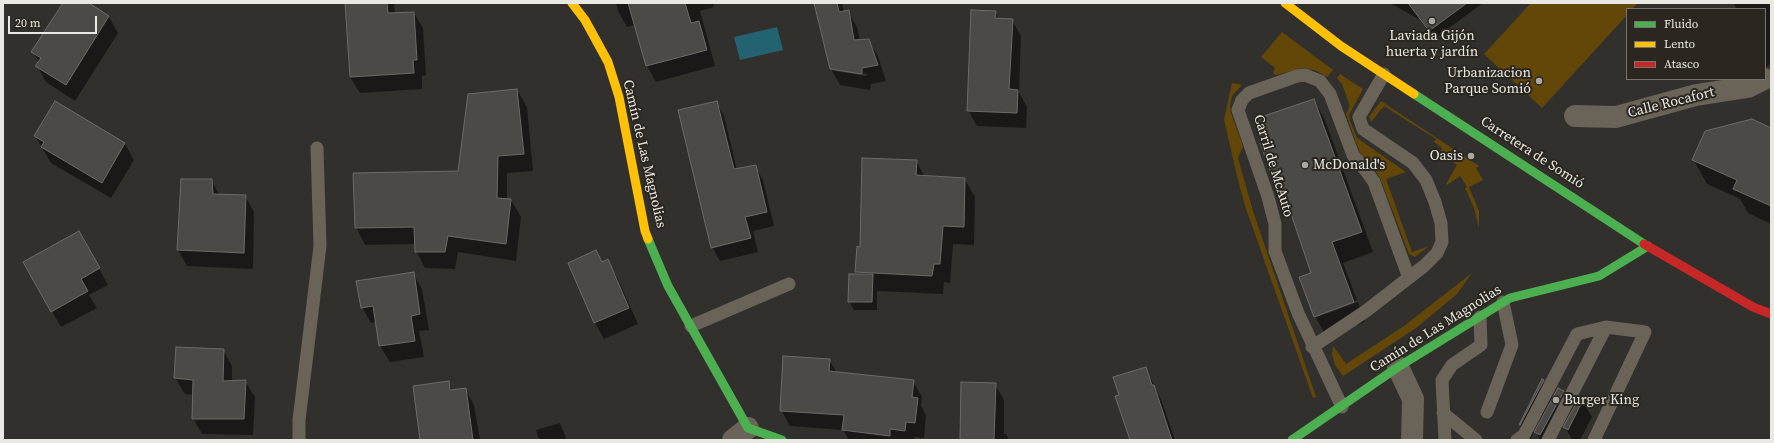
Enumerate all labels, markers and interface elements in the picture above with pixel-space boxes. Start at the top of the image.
scale bar [10,8,99,34]
legend [1626,8,1766,80]
text: 20 m [15,15,41,31]
marker: Laviada Gijón huerta y jardín [1427,16,1437,26]
text: Fluido [1664,16,1698,32]
place label: Laviada Gijón huerta y jardín [1386,28,1478,60]
text: Lento [1664,36,1695,52]
text: Atasco [1664,56,1699,72]
place label: Urbanizacion Parque Somió [1444,65,1531,98]
marker: Urbanizacion Parque Somió [1534,76,1544,86]
street label: Camín de Las Magnolias [619,78,669,230]
street label: Calle Rocafort [1626,84,1716,122]
street label: Carril de McAuto [1249,113,1297,219]
street label: Carretera de Somió [1477,113,1587,193]
place label: Oasis [1430,148,1463,164]
marker: Oasis [1466,151,1476,161]
place label: McDonald's [1313,157,1385,173]
marker: McDonald's [1300,160,1310,170]
street label: Camín de Las Magnolias [1367,282,1505,376]
place label: Burger King [1564,392,1639,408]
marker: Burger King [1551,395,1561,405]

